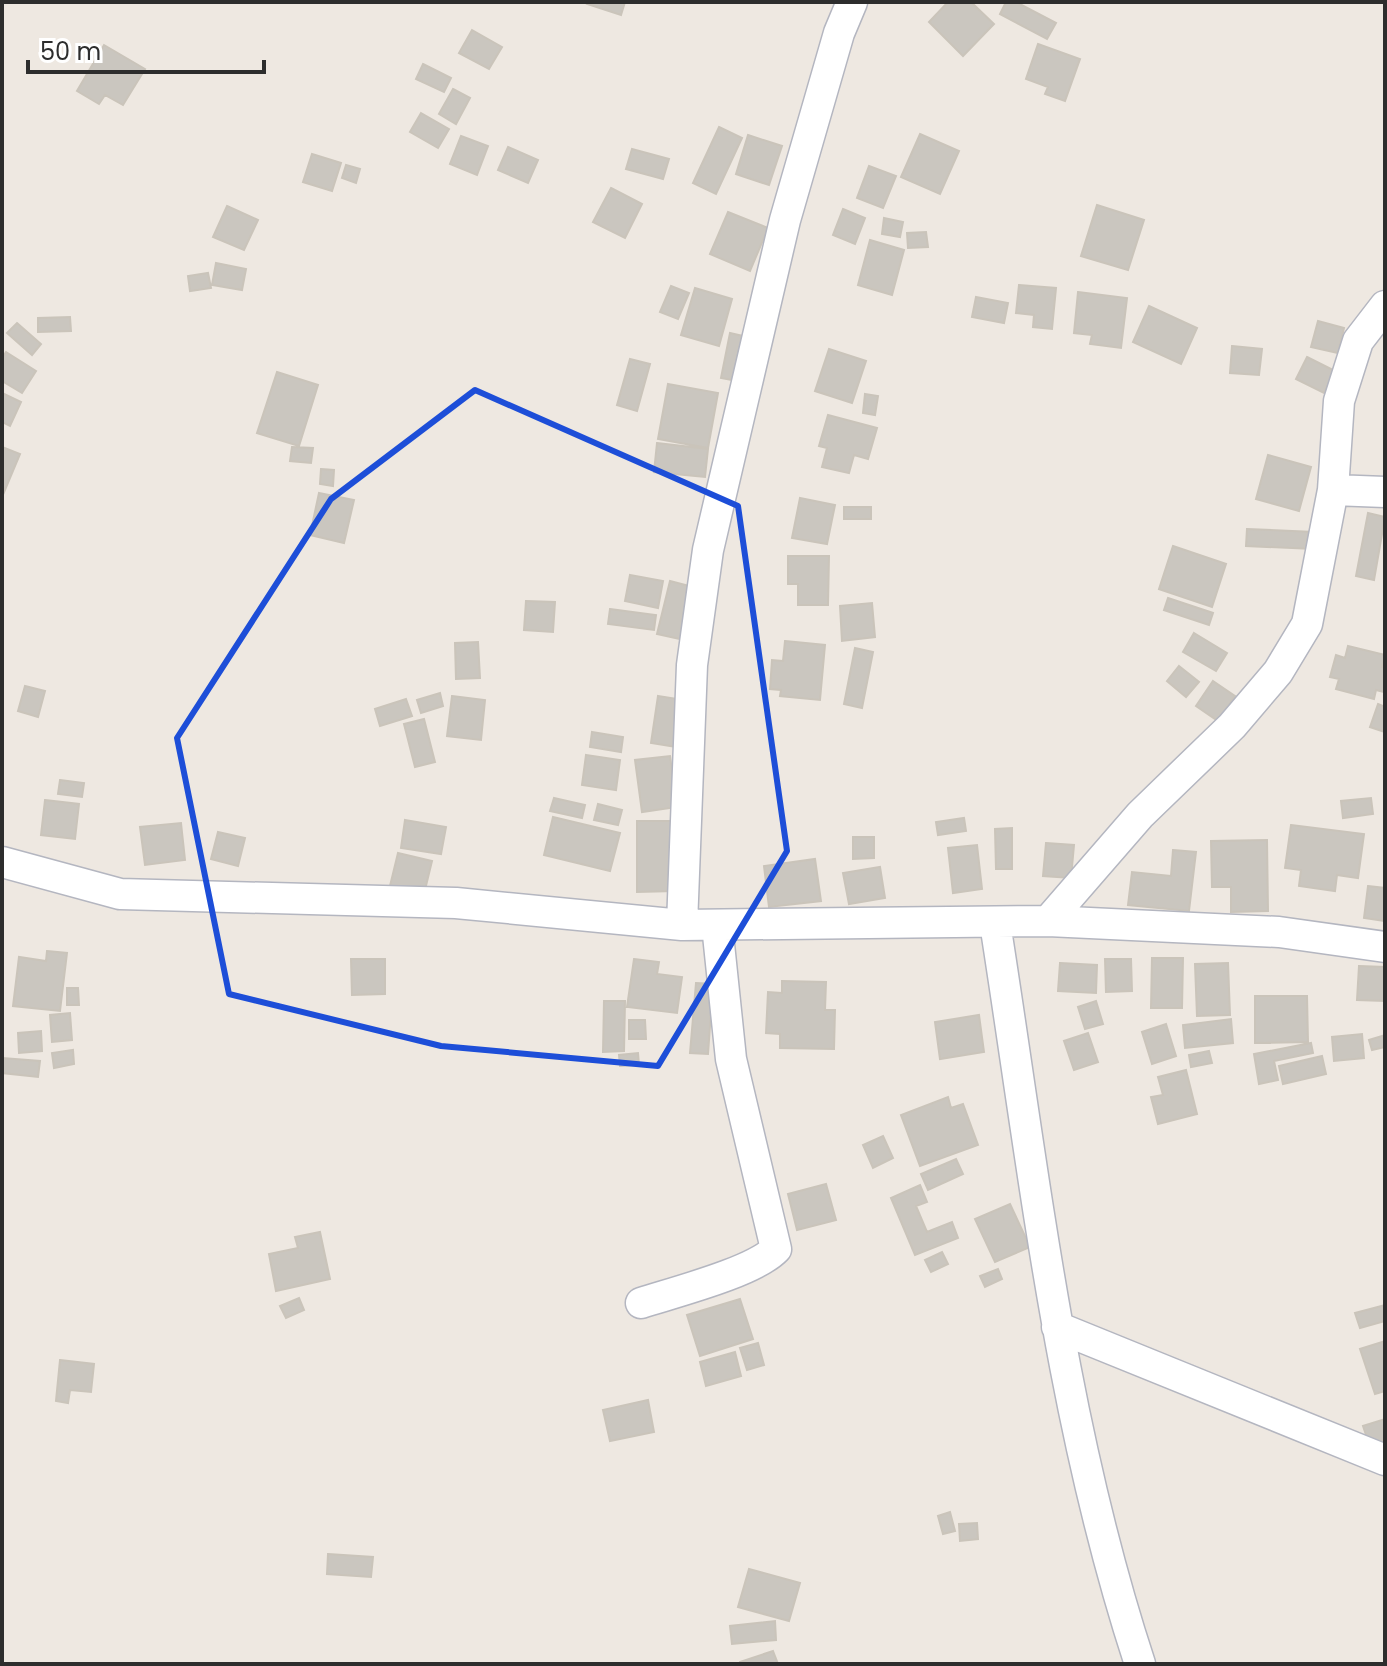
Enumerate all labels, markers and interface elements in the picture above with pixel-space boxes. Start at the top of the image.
scale bar [28,24,264,74]
text: 50 m [40,35,101,68]

